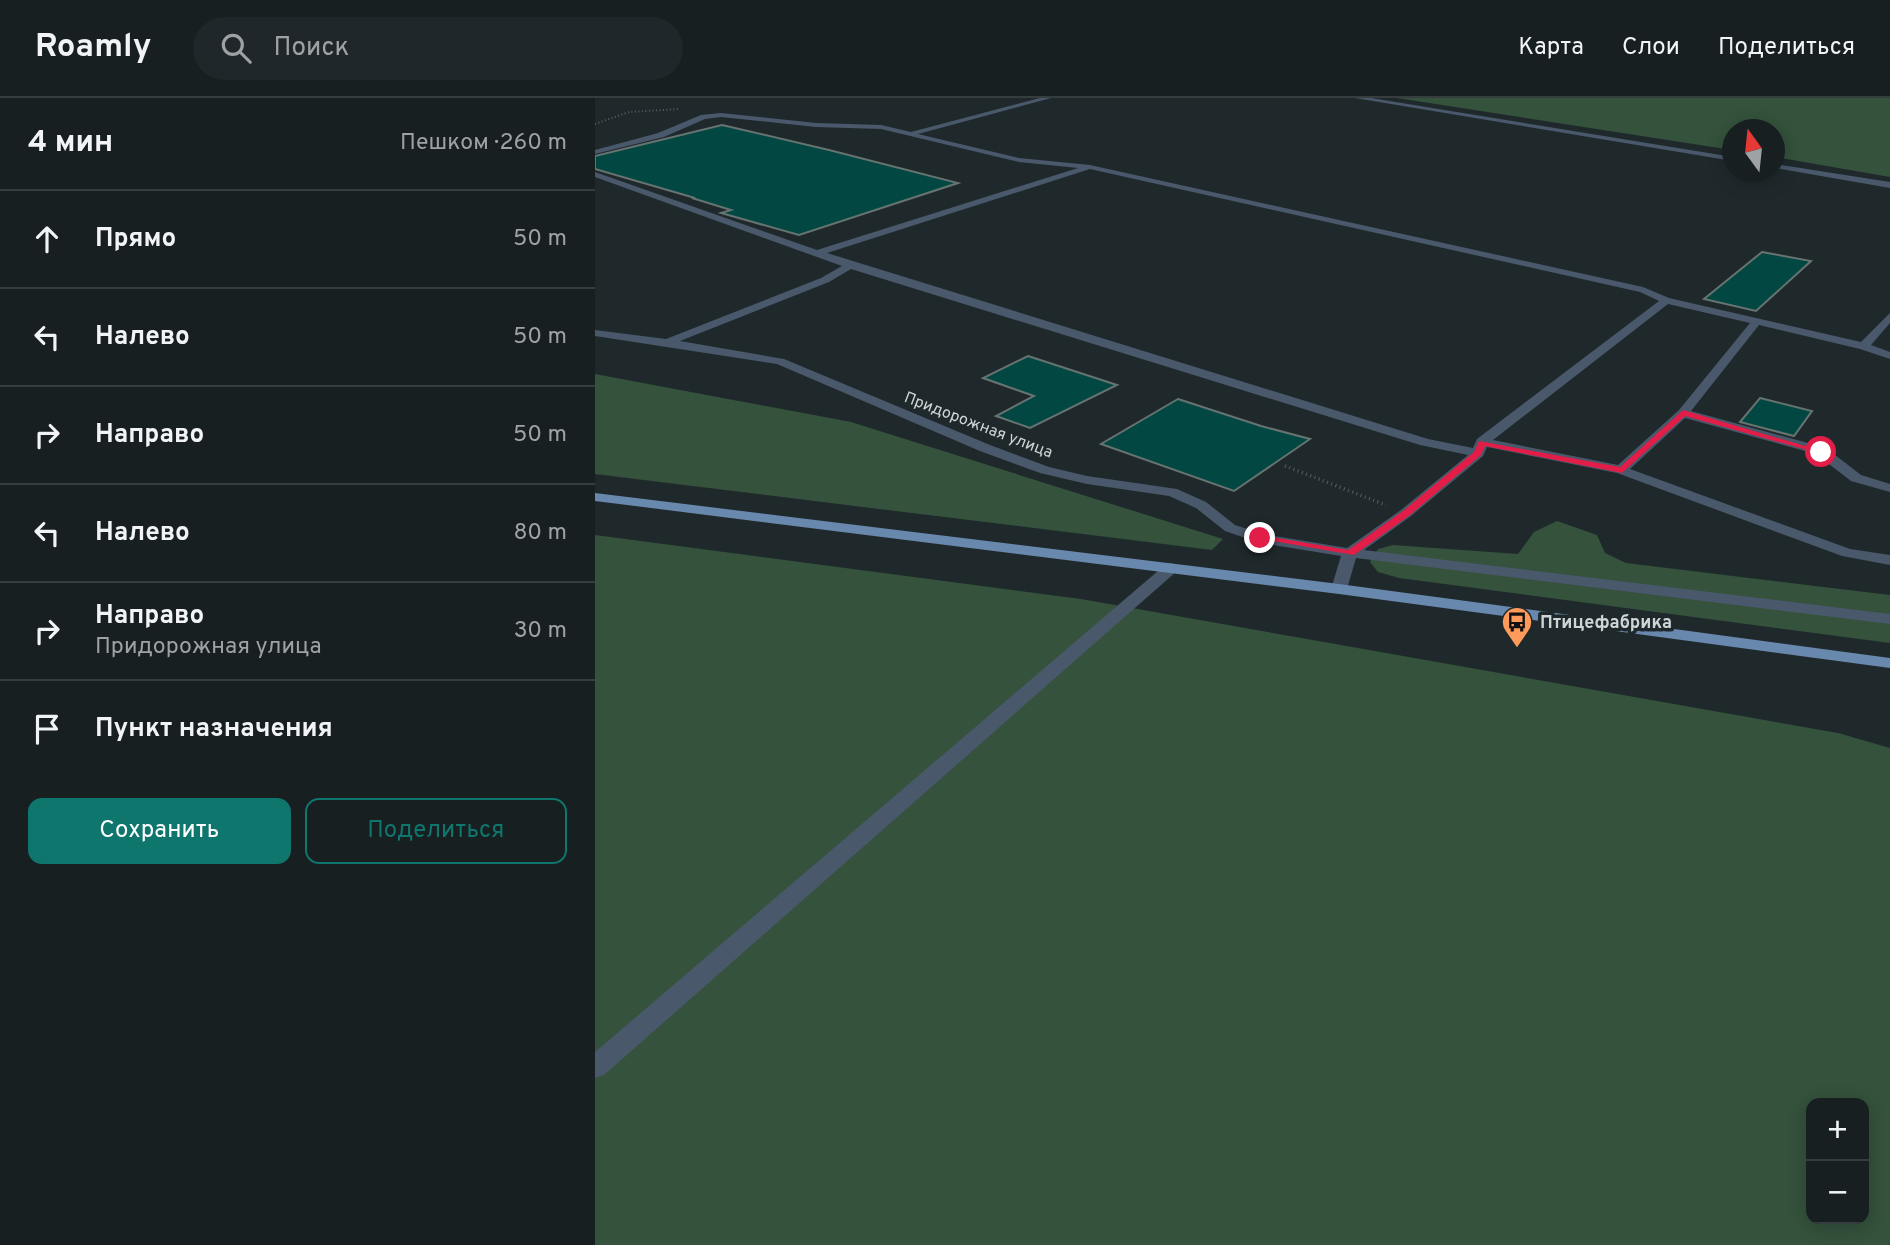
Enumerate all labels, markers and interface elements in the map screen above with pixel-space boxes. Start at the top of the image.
search box [193,17,683,80]
text: Roamly [35,27,151,69]
icon: search [217,29,255,67]
text: Поиск [273,32,349,65]
text: Карта [1518,33,1584,63]
text: Слои [1622,33,1680,63]
text: Поделиться [1718,33,1855,63]
north arrow [1722,119,1785,182]
text: 4 мин [28,125,113,162]
text: Пешком · 260 m [400,129,567,158]
icon: ahead [28,220,66,258]
text: Прямо [95,223,176,256]
text: 50 m [513,225,567,254]
icon: left [28,318,66,356]
text: Налево [95,321,190,354]
text: 50 m [513,323,567,352]
street label: Придорожная улица [901,388,1055,463]
icon: right [28,416,66,454]
text: Направо [95,419,204,452]
text: 50 m [513,421,567,450]
route start [1805,436,1836,467]
icon: left [28,514,66,552]
text: Налево [95,517,190,550]
text: 80 m [514,519,567,548]
route end [1244,522,1275,553]
text: Направо [95,600,204,633]
bus stop icon: Птицефабрика [1500,605,1534,649]
icon: right [28,612,66,650]
place label: Птицефабрика [1540,612,1672,635]
text: 30 m [514,617,567,646]
text: Придорожная улица [95,633,322,662]
icon: arrive [28,710,66,748]
text: Пункт назначения [95,713,333,746]
button: Сохранить [28,798,291,864]
button: Поделиться [305,798,567,864]
map controls [1806,1098,1869,1224]
button: + [1806,1098,1869,1161]
button: − [1806,1161,1869,1224]

